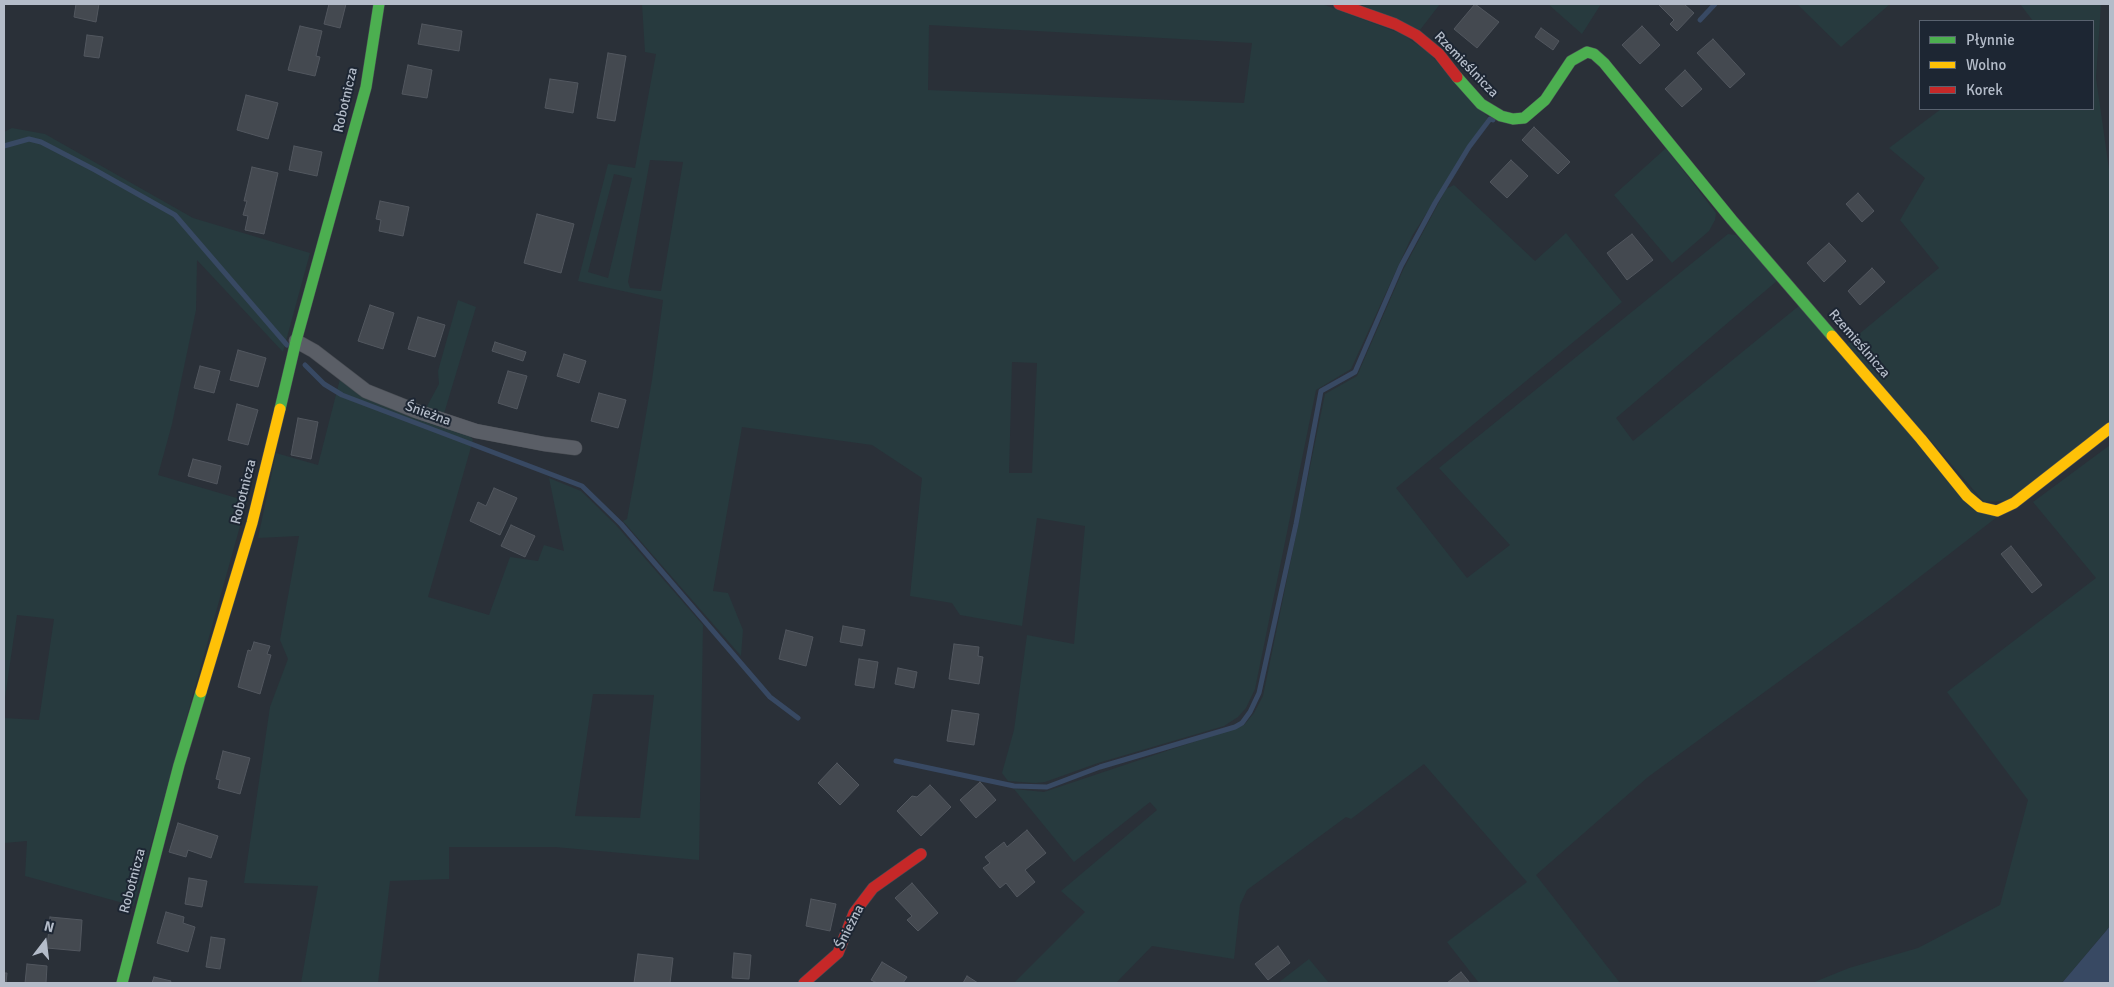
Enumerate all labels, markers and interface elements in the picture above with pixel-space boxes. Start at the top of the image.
legend [1919,20,2094,110]
street label: Rzemieślnicza [1430,29,1502,101]
text: Płynnie [1966,31,2015,49]
text: Wolno [1966,56,2006,74]
street label: Robotnicza [330,66,362,134]
text: Korek [1966,81,2003,99]
street label: Rzemieślnicza [1825,306,1893,382]
street label: Śnieżna [403,398,453,430]
street label: Robotnicza [228,458,260,526]
street label: Robotnicza [116,847,150,915]
street label: Śnieżna [832,902,868,952]
north arrow [20,917,70,967]
text: N [42,918,56,937]

